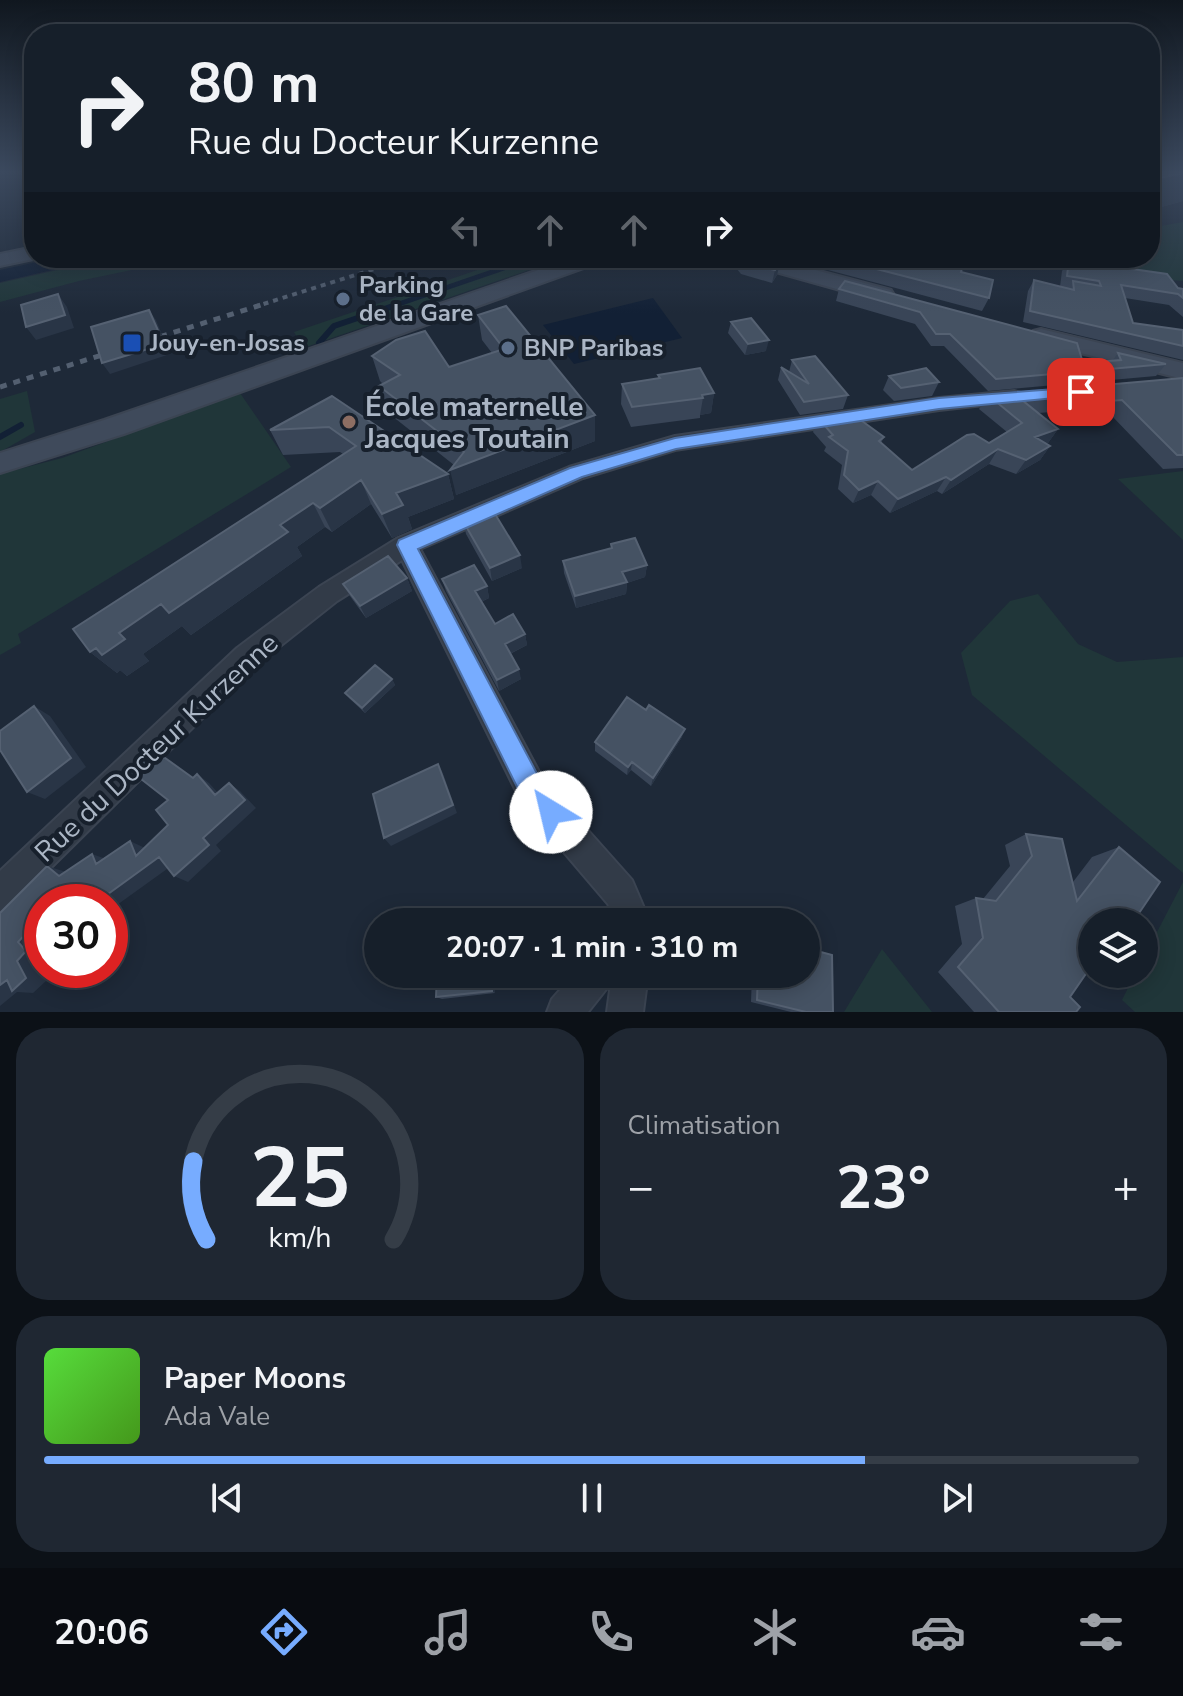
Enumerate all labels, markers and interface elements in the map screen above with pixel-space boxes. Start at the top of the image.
text: 80 m [188,45,319,122]
icon: right [56,56,160,160]
text: Rue du Docteur Kurzenne [188,118,599,167]
icon: left [444,208,488,252]
icon: ahead [528,208,572,252]
icon: ahead [612,208,656,252]
icon: right [696,208,740,252]
place label: Parking de la Gare [359,269,473,329]
marker: Parking de la Gare [334,290,352,308]
place label: Jouy-en-Josas [149,327,305,359]
marker: Jouy-en-Josas [121,332,143,354]
place label: BNP Paribas [524,332,664,364]
marker: BNP Paribas [499,339,517,357]
pin [1047,358,1115,426]
icon: arrive [1059,370,1103,414]
place label: École maternelle Jacques Toutain [364,388,583,458]
marker: École maternelle Jacques Toutain [340,413,358,431]
street label: Rue du Docteur Kurzenne [27,625,287,871]
position arrow [509,770,593,854]
speed limit sign: 30 [24,884,128,988]
map controls [1078,908,1158,988]
button: layers [1078,908,1158,988]
text: 20:07 · 1 min · 310 m [446,927,738,968]
text: Climatisation [628,1108,781,1143]
text: 25 [250,1122,350,1235]
text: 23° [836,1147,931,1229]
text: − [628,1158,654,1218]
text: + [1113,1158,1139,1218]
text: km/h [268,1218,331,1257]
text: Paper Moons [164,1358,346,1399]
text: Ada Vale [164,1399,270,1434]
icon: previous [205,1476,249,1520]
icon: pause [570,1476,614,1520]
icon: next [935,1476,979,1520]
icon: directions [256,1604,312,1660]
icon: music [420,1604,476,1660]
icon: phone [583,1604,639,1660]
icon: climate [747,1604,803,1660]
icon: car [910,1604,966,1660]
icon: filters [1073,1604,1129,1660]
text: 20:06 [54,1608,149,1657]

